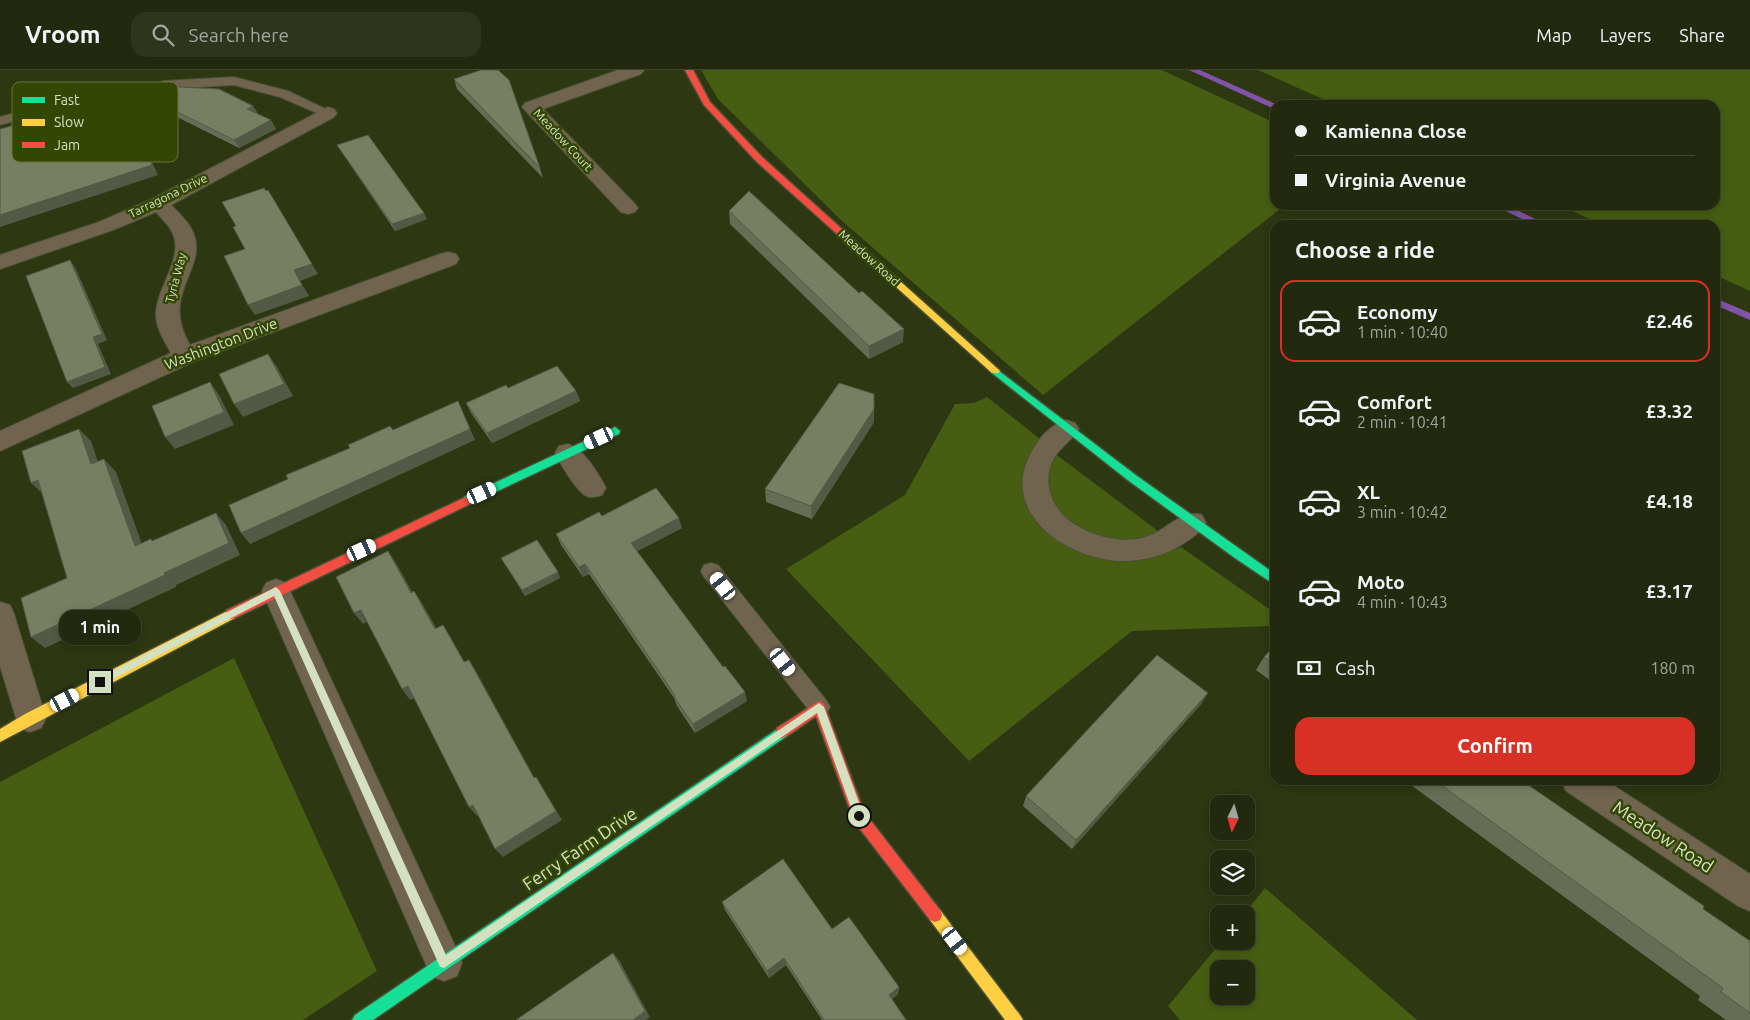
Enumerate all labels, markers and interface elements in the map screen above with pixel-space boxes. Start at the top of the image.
search box [131,12,481,57]
text: Vroom [25,21,101,48]
icon: search [149,21,177,49]
text: Search here [189,24,289,46]
text: Map [1536,25,1572,45]
text: Layers [1600,25,1651,45]
text: Share [1679,25,1725,45]
legend [12,82,178,162]
text: Fast [54,92,80,108]
street label: Meadow Court [531,106,596,173]
text: Slow [54,114,84,130]
text: Kamienna Close [1325,120,1467,142]
text: Jam [54,137,80,153]
text: Virginia Avenue [1325,169,1466,191]
street label: Tarragona Drive [126,171,209,220]
street label: Meadow Road [836,227,902,288]
text: Choose a ride [1295,237,1435,262]
street label: Tyria Way [163,251,189,304]
icon: car [1297,299,1342,344]
text: Economy [1357,301,1438,323]
text: £2.46 [1645,310,1693,332]
street label: Washington Drive [162,314,280,373]
text: 1 min · 10:40 [1357,323,1448,341]
icon: car [1297,389,1342,434]
text: Comfort [1357,391,1432,413]
text: £3.32 [1645,400,1693,422]
text: 2 min · 10:41 [1357,413,1448,431]
car [582,425,615,451]
icon: car [1297,479,1342,524]
car [465,480,498,506]
text: XL [1357,481,1380,503]
text: £4.18 [1645,490,1693,512]
text: 3 min · 10:42 [1357,503,1448,521]
car [345,537,378,563]
icon: car [1297,569,1342,614]
car [707,570,738,602]
text: Moto [1357,571,1405,593]
text: £3.17 [1645,580,1693,602]
text: 4 min · 10:43 [1357,593,1448,611]
callout: 1 min [59,610,141,644]
text: 1 min [80,618,120,636]
car [767,646,798,678]
icon: cash [1295,654,1323,682]
text: Cash [1335,657,1376,679]
text: 180 m [1650,659,1695,677]
route end [89,671,111,693]
car [48,687,81,713]
button: Confirm [1295,717,1695,775]
north arrow [1210,795,1255,840]
map controls [1210,795,1255,1005]
street label: Meadow Road [1610,796,1717,876]
street label: Ferry Farm Drive [519,803,640,894]
route start [848,805,870,827]
button: layers [1210,850,1255,895]
button: + [1210,905,1255,950]
car [939,925,970,957]
button: − [1210,960,1255,1005]

